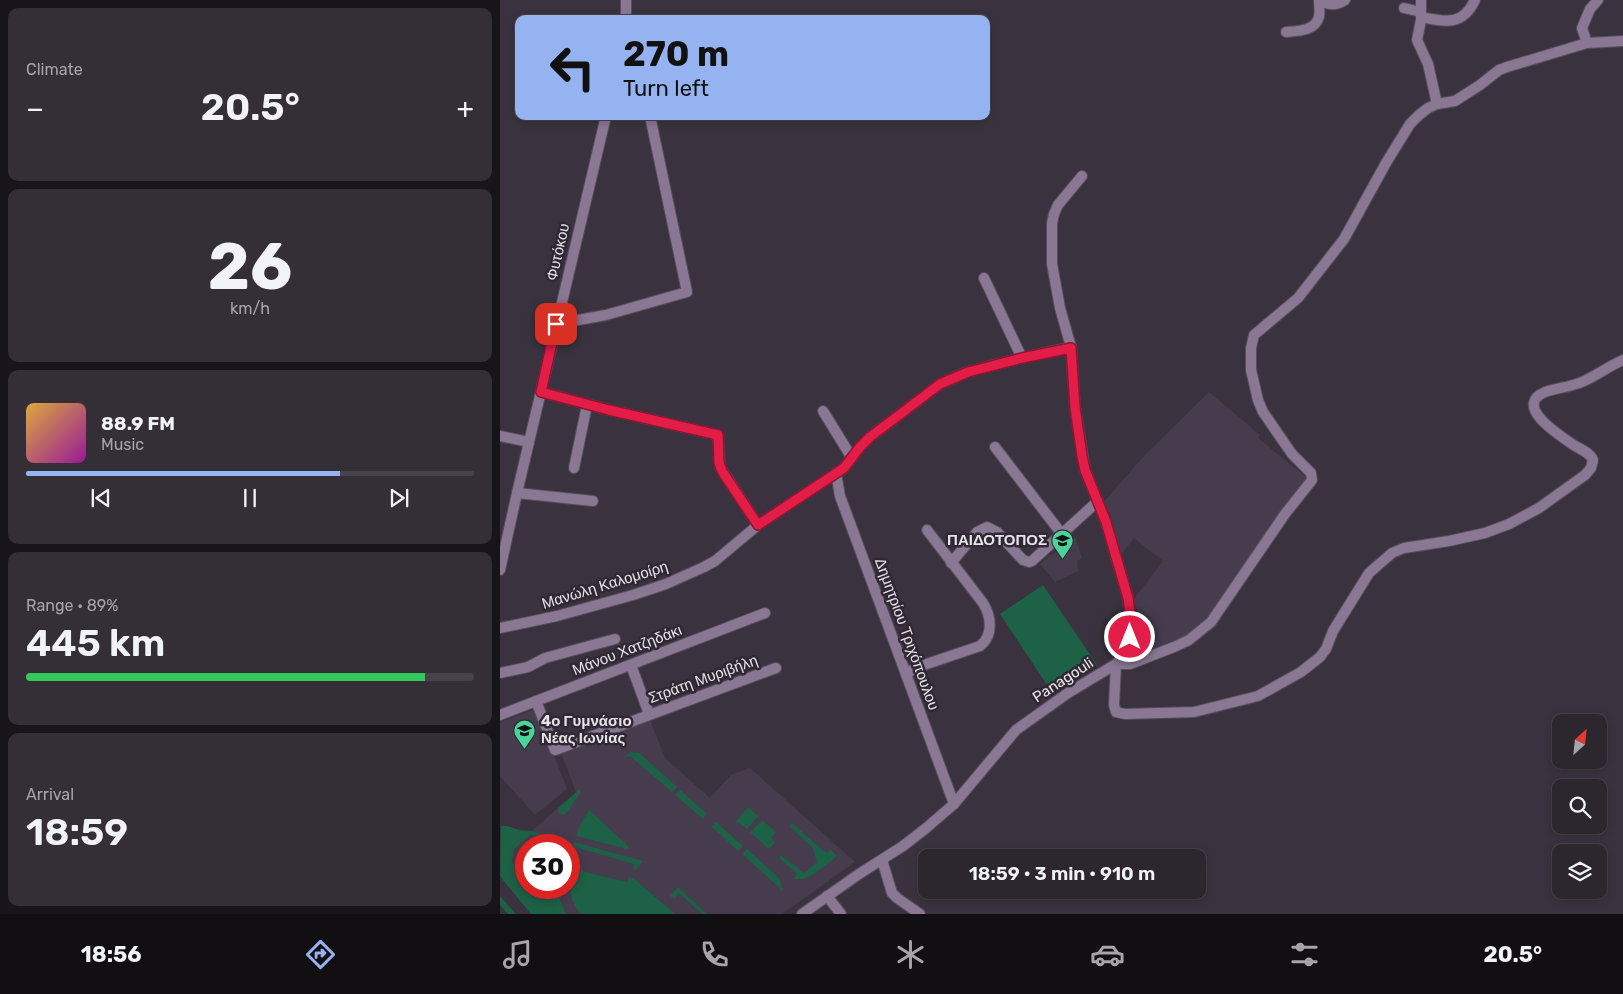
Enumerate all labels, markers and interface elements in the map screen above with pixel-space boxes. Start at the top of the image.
text: 270 m [623,33,729,75]
icon: left [540,35,605,100]
text: Climate [26,60,83,79]
text: Turn left [623,75,709,102]
text: 20.5° [201,84,300,130]
text: − [26,92,44,125]
text: + [457,92,474,125]
street label: Φυτόκου [543,222,573,282]
text: 26 [208,228,292,305]
text: km/h [230,299,270,318]
pin [535,303,577,345]
icon: arrive [542,310,570,338]
text: 88.9 FM [101,412,175,435]
text: Music [101,435,144,454]
icon: previous [87,484,115,512]
icon: pause [236,484,264,512]
icon: next [385,484,413,512]
school or university icon: ΠΑΙΔΟΤΟΠΟΣ [1051,528,1075,559]
place label: ΠΑΙΔΟΤΟΠΟΣ [947,531,1047,549]
street label: Δημητρίου Τριχόπουλου [871,556,943,712]
street label: Μανώλη Καλομοίρη [540,557,670,613]
text: Range · 89% [26,596,118,615]
position arrow [1103,610,1155,662]
text: 445 km [26,620,165,666]
street label: Μάνου Χατζηδάκι [570,621,684,679]
street label: Στράτη Μυριβήλη [646,651,760,707]
street label: Panagouli [1029,654,1097,706]
place label: 4ο Γυμνάσιο Νέας Ιωνίας [541,712,632,747]
north arrow [1552,714,1608,769]
map controls [1552,714,1607,899]
school or university icon: 4ο Γυμνάσιο Νέας Ιωνίας [513,718,537,749]
button: search [1552,779,1607,834]
text: Arrival [26,785,74,804]
text: 18:59 [26,809,128,855]
speed limit sign: 30 [515,834,580,899]
button: layers [1552,844,1607,899]
text: 18:59 · 3 min · 910 m [969,862,1155,885]
icon: directions [303,937,338,972]
icon: music [500,937,535,972]
icon: phone [697,937,732,972]
icon: climate [893,937,928,972]
icon: car [1090,937,1125,972]
icon: filters [1287,937,1322,972]
text: 18:56 [81,941,142,968]
text: 20.5° [1483,941,1542,968]

